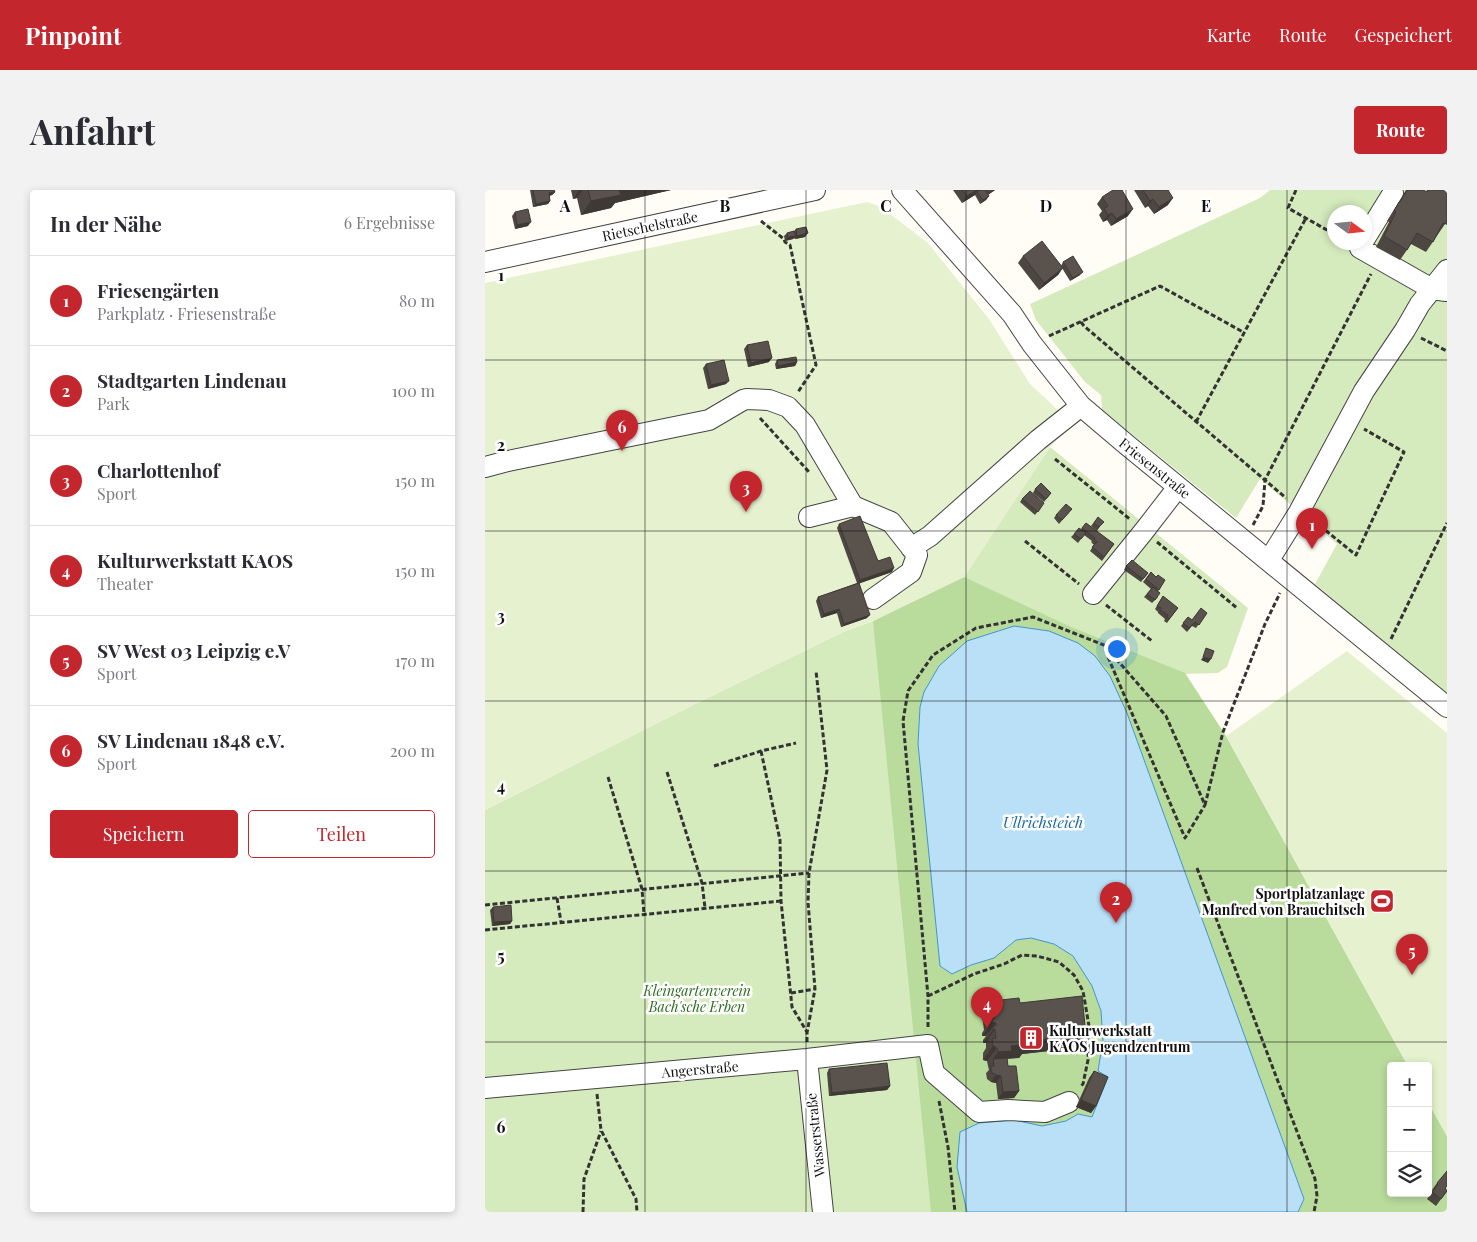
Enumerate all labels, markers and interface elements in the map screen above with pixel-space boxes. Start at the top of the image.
text: Pinpoint [25,19,121,51]
text: Karte [1207,23,1251,47]
text: Route [1279,23,1327,47]
text: Gespeichert [1355,23,1452,47]
button: Route [1354,106,1447,154]
text: Anfahrt [30,107,155,154]
text: A [559,195,571,216]
text: B [720,195,731,216]
text: C [880,195,892,216]
text: D [1040,195,1052,216]
text: E [1201,195,1211,216]
north arrow [1327,205,1372,250]
street label: Rietschelstraße [600,207,700,245]
text: In der Nähe [50,209,162,237]
text: 6 Ergebnisse [344,212,435,233]
text: 1 [498,264,504,285]
text: Friesengärten [97,277,219,303]
text: 1 [63,290,69,311]
text: 80 m [399,290,435,311]
text: Parkplatz · Friesenstraße [97,303,276,324]
text: Stadtgarten Lindenau [97,367,287,393]
text: 2 [62,380,70,401]
text: 100 m [392,380,435,401]
text: Park [97,393,130,414]
pin: 6 [606,410,638,451]
street label: Friesenstraße [1115,433,1195,503]
text: 2 [497,434,505,455]
text: Charlottenhof [97,457,220,483]
text: 3 [62,470,70,491]
text: 150 m [395,470,435,491]
pin: 3 [730,471,762,512]
text: Sport [97,483,137,504]
pin: 1 [1296,508,1328,549]
text: Kulturwerkstatt KAOS [97,547,293,573]
text: 4 [62,560,70,581]
text: 150 m [395,560,435,581]
text: Theater [97,573,153,594]
text: 3 [497,605,505,626]
your location [1104,636,1130,662]
text: SV West 03 Leipzig e.V [97,637,290,663]
text: 5 [62,650,70,671]
text: 170 m [395,650,435,671]
text: Sport [97,663,137,684]
text: SV Lindenau 1848 e.V. [97,727,285,753]
text: 6 [62,740,70,761]
text: 200 m [390,740,435,761]
text: Sport [97,753,137,774]
text: 4 [497,775,505,796]
button: Speichern [50,810,238,858]
button: Teilen [248,810,435,858]
water label: Ullrichsteich [1003,812,1083,832]
pin: 2 [1100,882,1132,923]
place label: Sportplatzanlage Manfred von Brauchitsch [1202,884,1365,919]
sports icon: Sportplatzanlage Manfred von Brauchitsch [1369,888,1395,914]
pin: 5 [1396,934,1428,975]
text: 5 [497,945,505,966]
park label: Kleingartenverein Bach'sche Erben [642,981,751,1016]
pin: 4 [971,987,1003,1028]
place label: Kulturwerkstatt KAOS Jugendzentrum [1049,1021,1191,1056]
building icon: Kulturwerkstatt KAOS Jugendzentrum [1018,1025,1044,1051]
street label: Angerstraße [660,1056,739,1082]
map controls [1387,1062,1432,1197]
button: + [1387,1062,1432,1107]
street label: Wasserstraße [801,1092,829,1179]
button: − [1387,1107,1432,1152]
text: 6 [497,1116,506,1137]
button: layers [1387,1152,1432,1197]

